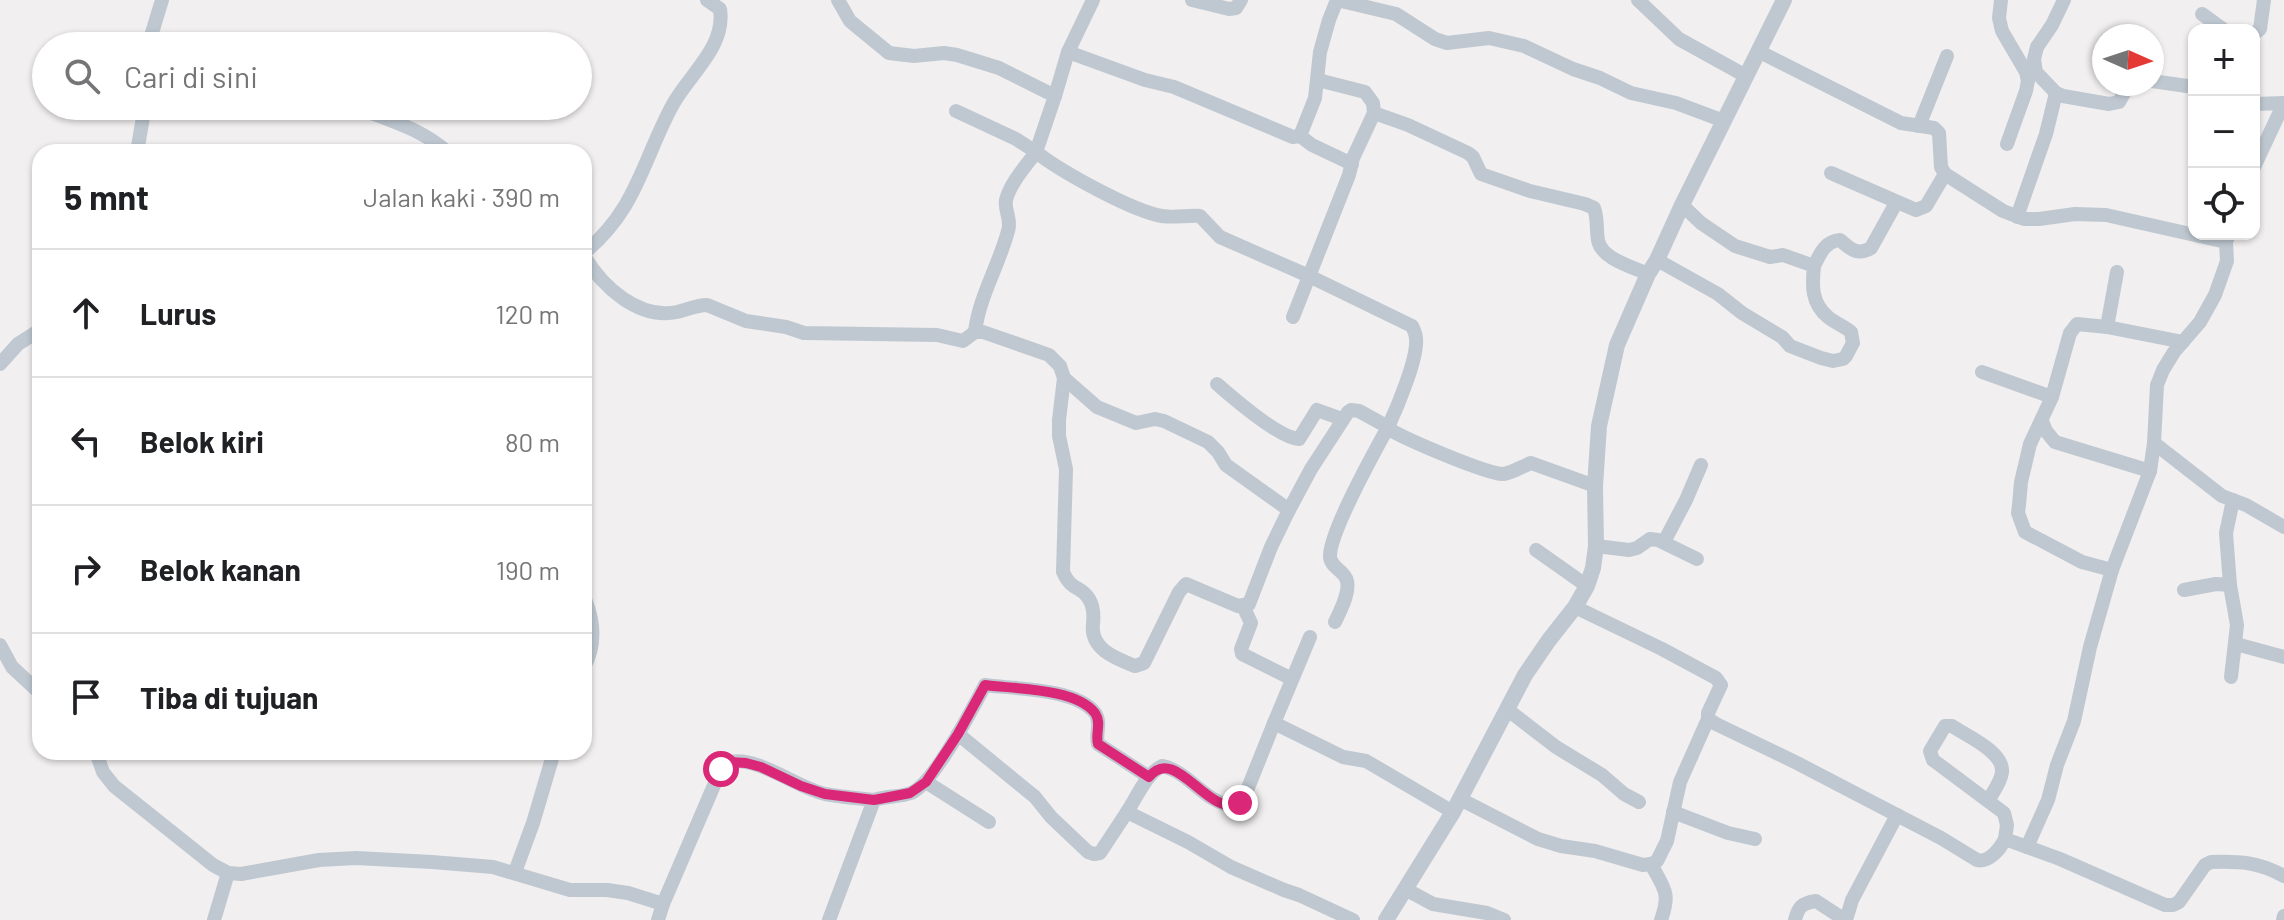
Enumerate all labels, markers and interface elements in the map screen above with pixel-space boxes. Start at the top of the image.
north arrow [2092,24,2164,96]
map controls [2188,24,2260,240]
button: + [2188,24,2260,96]
search box [32,32,592,120]
icon: search [60,54,104,98]
text: Cari di sini [124,58,258,94]
button: − [2188,96,2260,168]
button: locate [2188,168,2260,240]
text: 5 mnt [64,176,149,217]
text: Jalan kaki · 390 m [363,181,560,212]
icon: ahead [64,291,108,335]
text: Lurus [140,295,216,331]
text: 120 m [496,298,560,329]
icon: left [64,419,108,463]
text: Belok kiri [140,423,264,459]
text: 80 m [505,426,560,457]
icon: right [64,547,108,591]
text: Belok kanan [140,551,301,587]
text: 190 m [496,554,560,585]
icon: arrive [64,675,108,719]
text: Tiba di tujuan [140,679,318,715]
route start [703,751,739,787]
route end [1222,785,1258,821]

